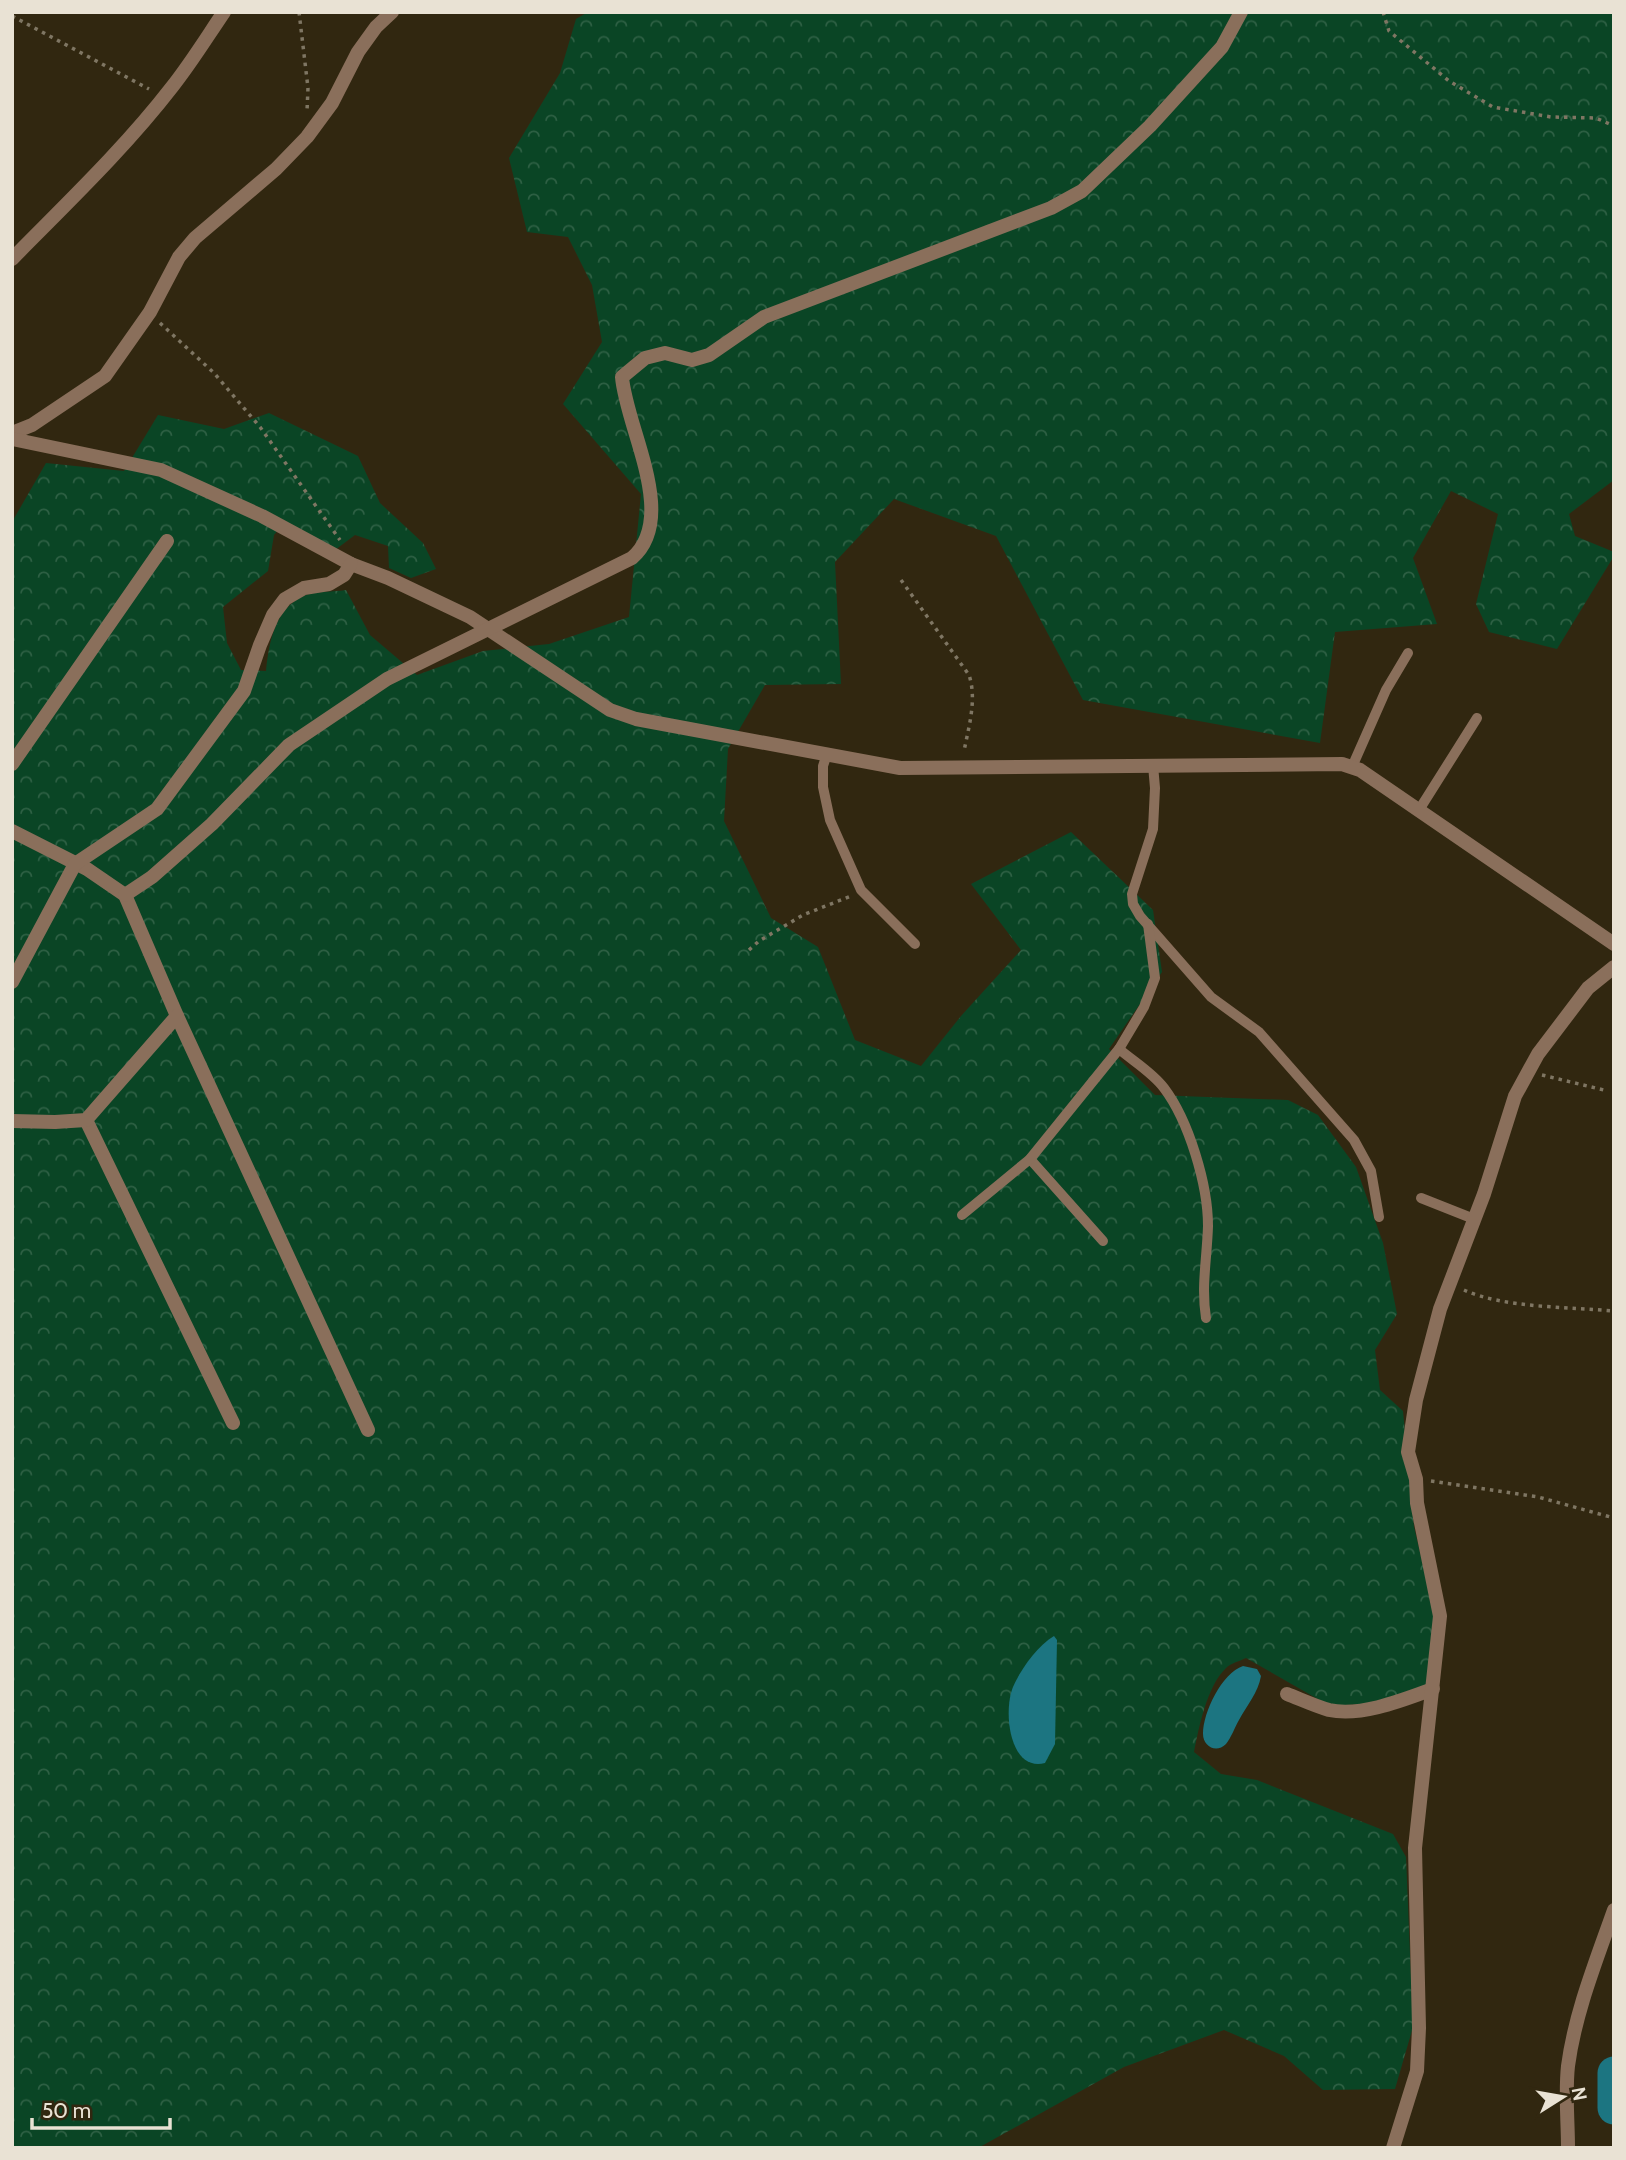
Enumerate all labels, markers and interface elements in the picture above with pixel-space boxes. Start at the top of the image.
north arrow [1528,2062,1598,2132]
text: N [1567,2085,1592,2103]
scale bar [32,2086,170,2130]
text: 50 m [42,2098,91,2123]

